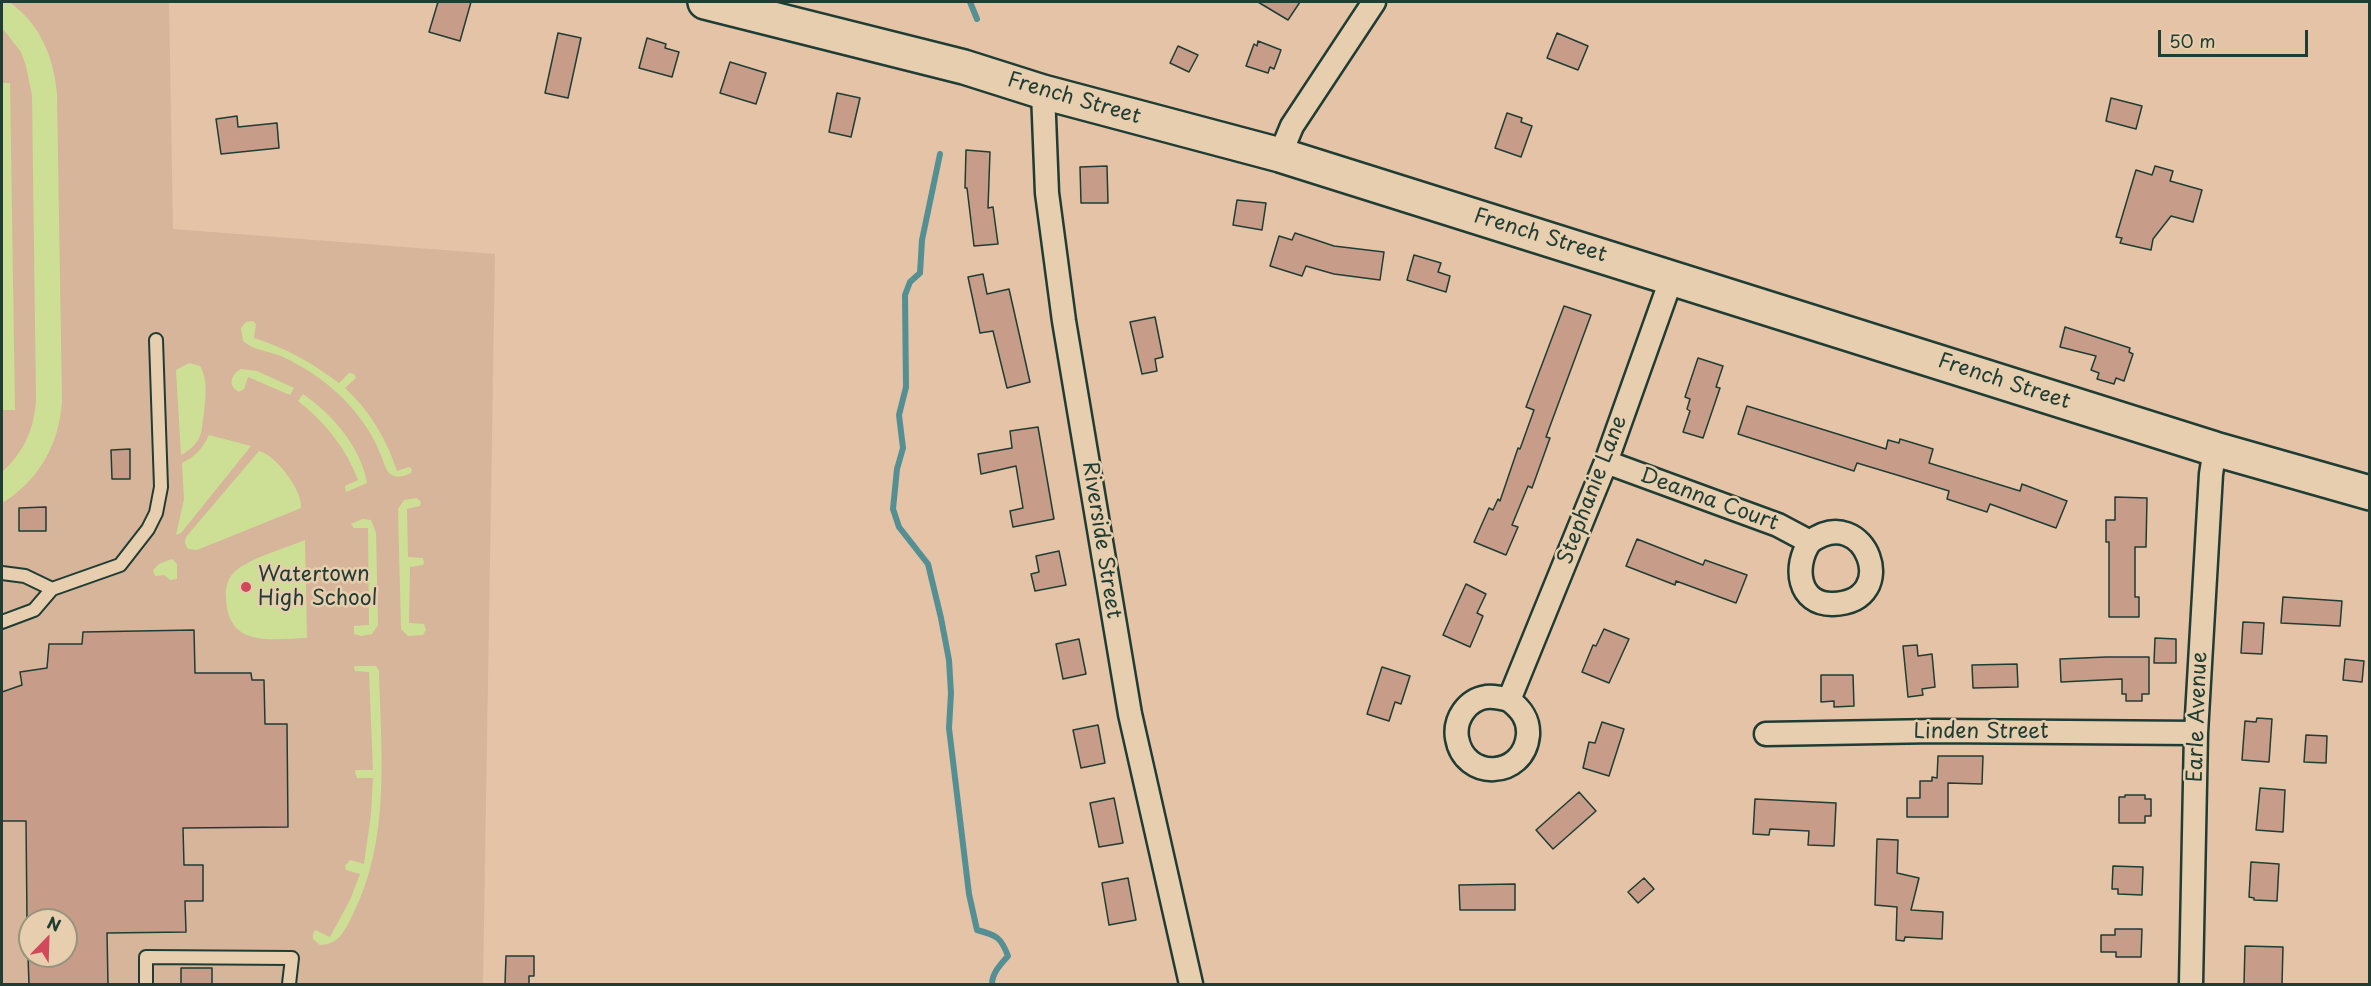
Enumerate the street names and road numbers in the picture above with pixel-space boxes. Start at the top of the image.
street label: French Street [1004,68,1144,130]
street label: French Street [1471,204,1609,268]
street label: French Street [1935,349,2073,415]
street label: Stephanie Lane [1553,412,1633,568]
street label: Riverside Street [1076,460,1126,620]
street label: Deanna Court [1636,463,1782,537]
street label: Earle Avenue [2183,651,2213,783]
street label: Linden Street [1913,719,2049,745]

